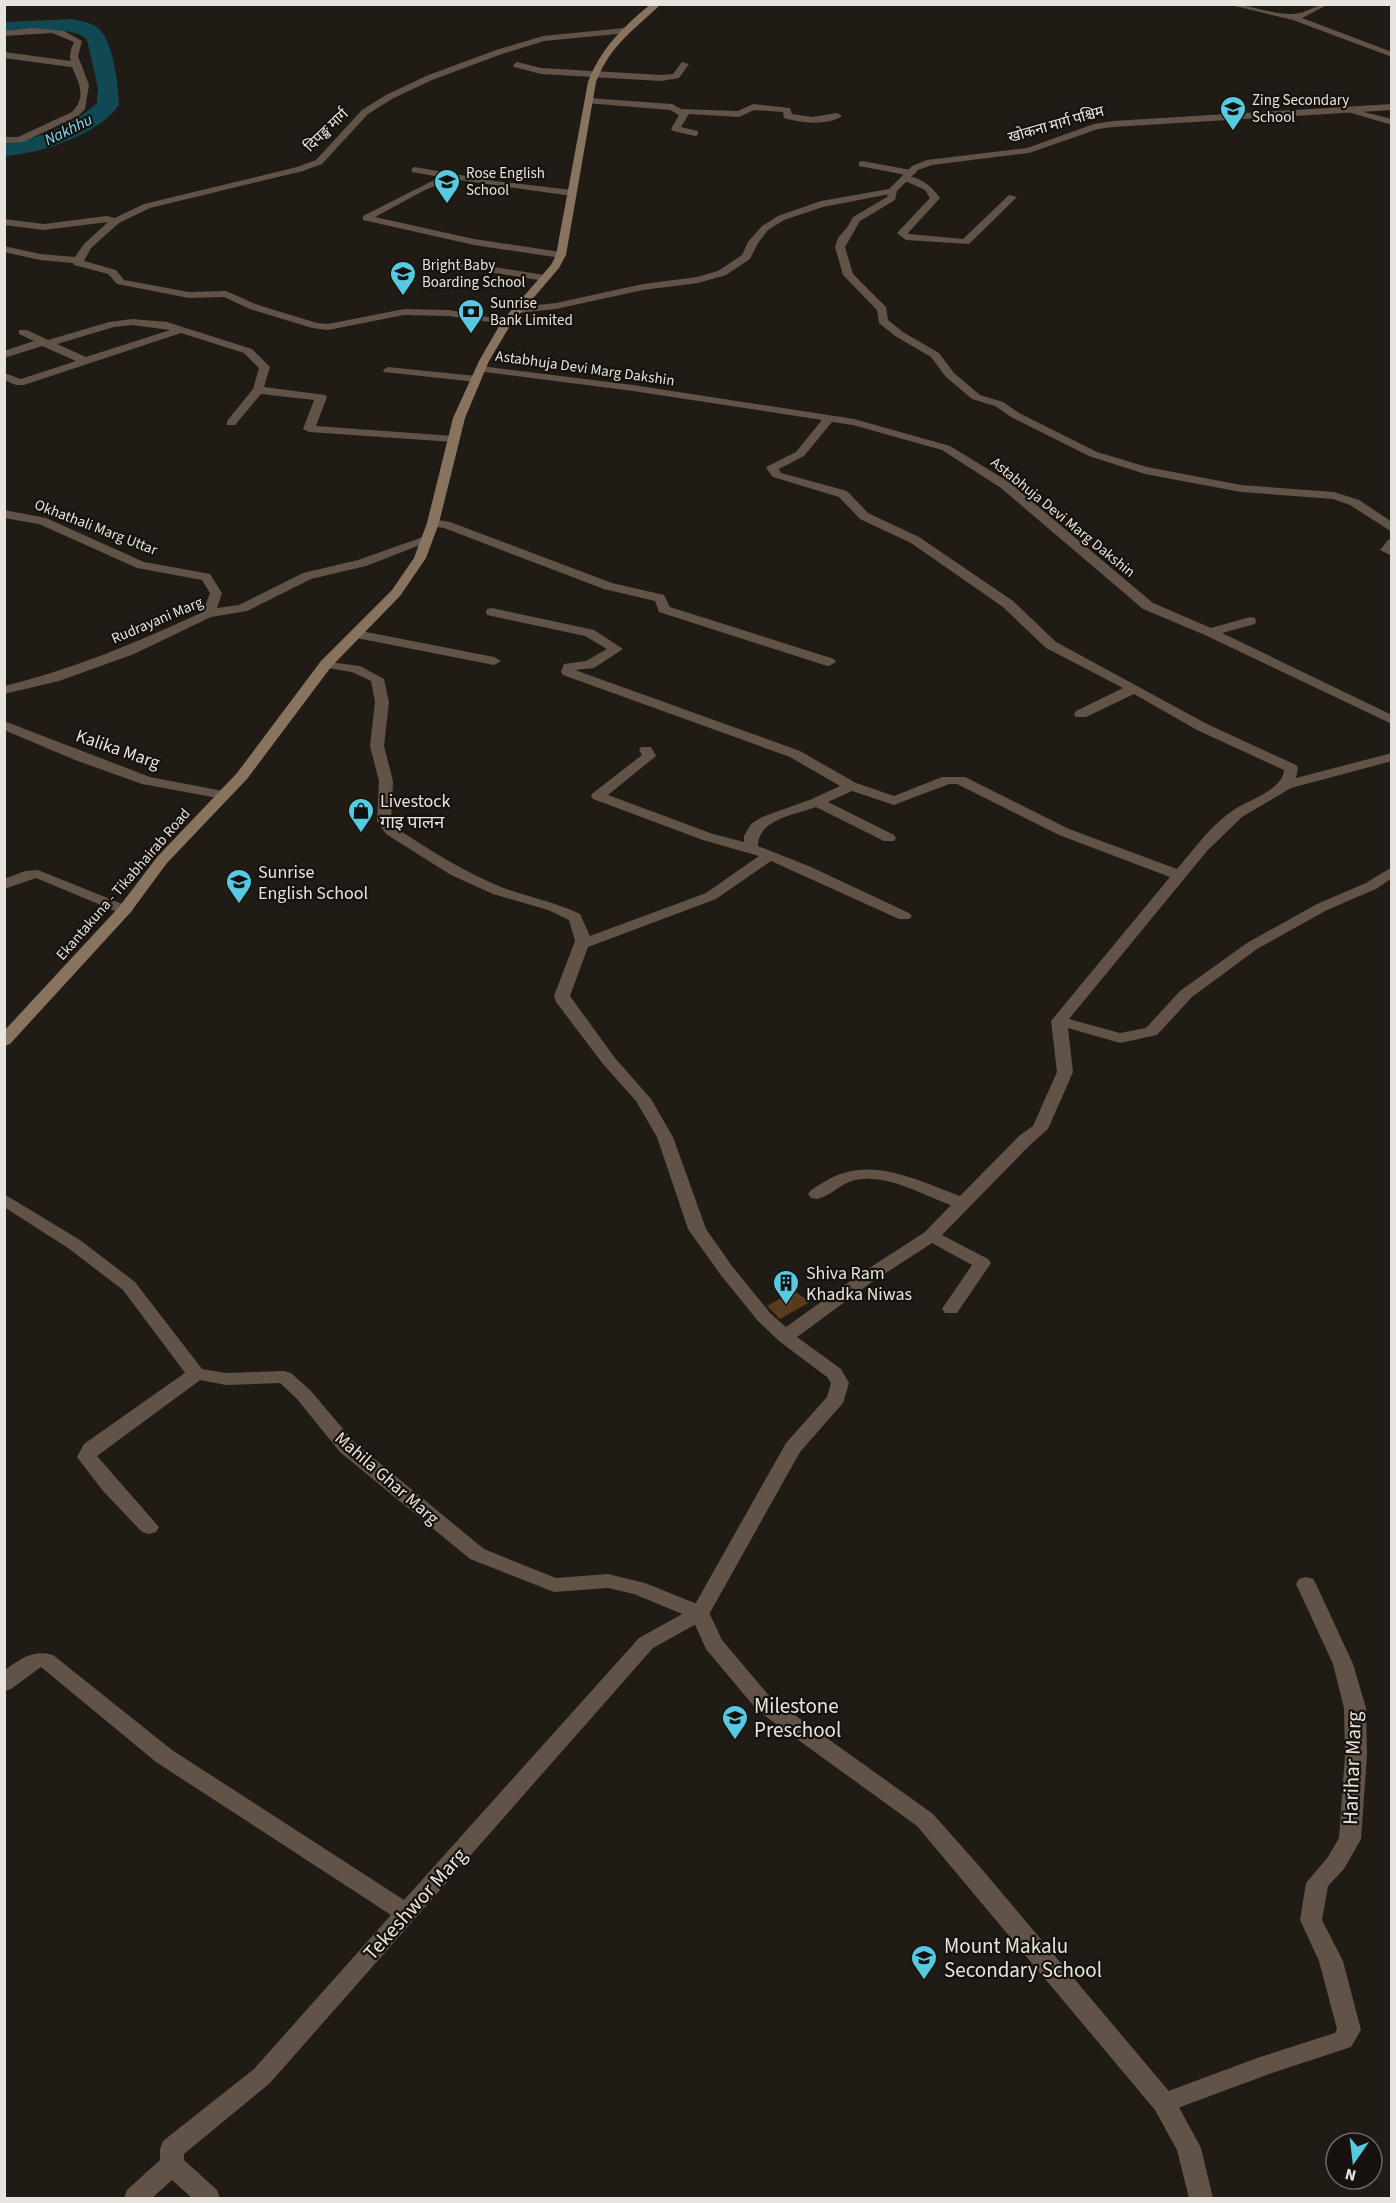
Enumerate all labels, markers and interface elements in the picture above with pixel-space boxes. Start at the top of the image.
place label: Zing Secondary School [1252,90,1349,128]
school or university icon: Zing Secondary School [1218,94,1248,132]
street label: खोकना मार्ग पश्चिम [1006,100,1108,148]
street label: दिपङ्ख मार्ग [300,103,354,157]
water label: Nakhhu [41,109,96,151]
place label: Rose English School [466,163,545,201]
school or university icon: Rose English School [432,167,462,205]
place label: Bright Baby Boarding School [422,255,525,293]
school or university icon: Bright Baby Boarding School [388,259,418,297]
place label: Sunrise Bank Limited [490,293,573,331]
bank icon: Sunrise Bank Limited [456,297,486,335]
street label: Astabhuja Devi Marg Dakshin [494,346,676,391]
street label: Astabhuja Devi Marg Dakshin [986,452,1140,582]
street label: Okhathali Marg Uttar [31,494,161,561]
street label: Rudrayani Marg [108,592,207,649]
street label: Kalika Marg [73,723,163,775]
place label: Livestock गाइ पालन [380,789,450,835]
shop icon: Livestock गाइ पालन [346,796,376,834]
street label: Ekantakuna - Tikabhairab Road [51,804,195,965]
place label: Sunrise English School [258,860,368,906]
school or university icon: Sunrise English School [224,867,254,905]
place label: Shiva Ram Khadka Niwas [806,1261,912,1307]
building icon: Shiva Ram Khadka Niwas [771,1268,801,1306]
street label: Mahila Ghar Marg [329,1426,444,1531]
place label: Milestone Preschool [754,1691,841,1745]
school or university icon: Milestone Preschool [720,1703,750,1741]
street label: Harihar Marg [1335,1710,1369,1825]
street label: Tekeshwor Marg [356,1841,474,1967]
place label: Mount Makalu Secondary School [944,1931,1102,1985]
school or university icon: Mount Makalu Secondary School [909,1943,939,1981]
north arrow [1324,2131,1384,2191]
text: N [1343,2163,1358,2187]

